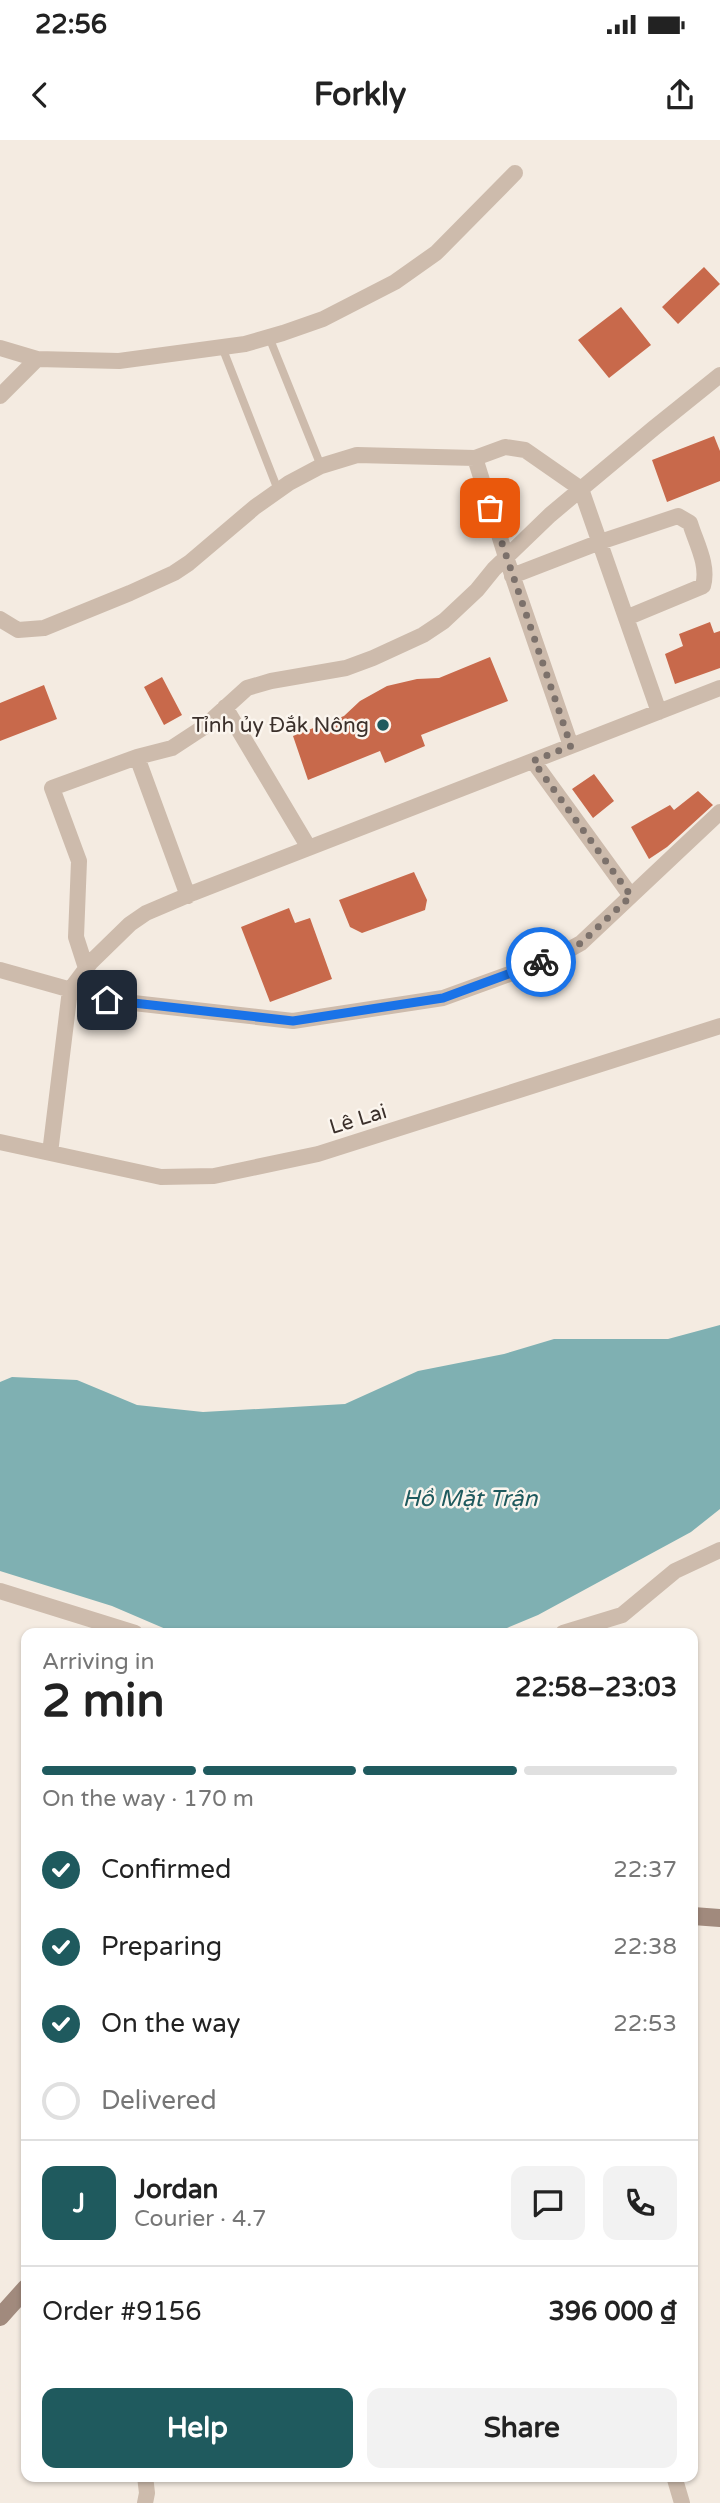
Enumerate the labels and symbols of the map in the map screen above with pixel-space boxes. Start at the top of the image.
pin [460,478,520,538]
place label: Tỉnh ủy Đắk Nông [192,713,369,738]
marker: Tỉnh ủy Đắk Nông [375,717,391,733]
courier [506,927,576,997]
pin [77,970,137,1030]
street label: Lê Lai [326,1099,390,1140]
water label: Hồ Mặt Trận [402,1485,538,1513]

